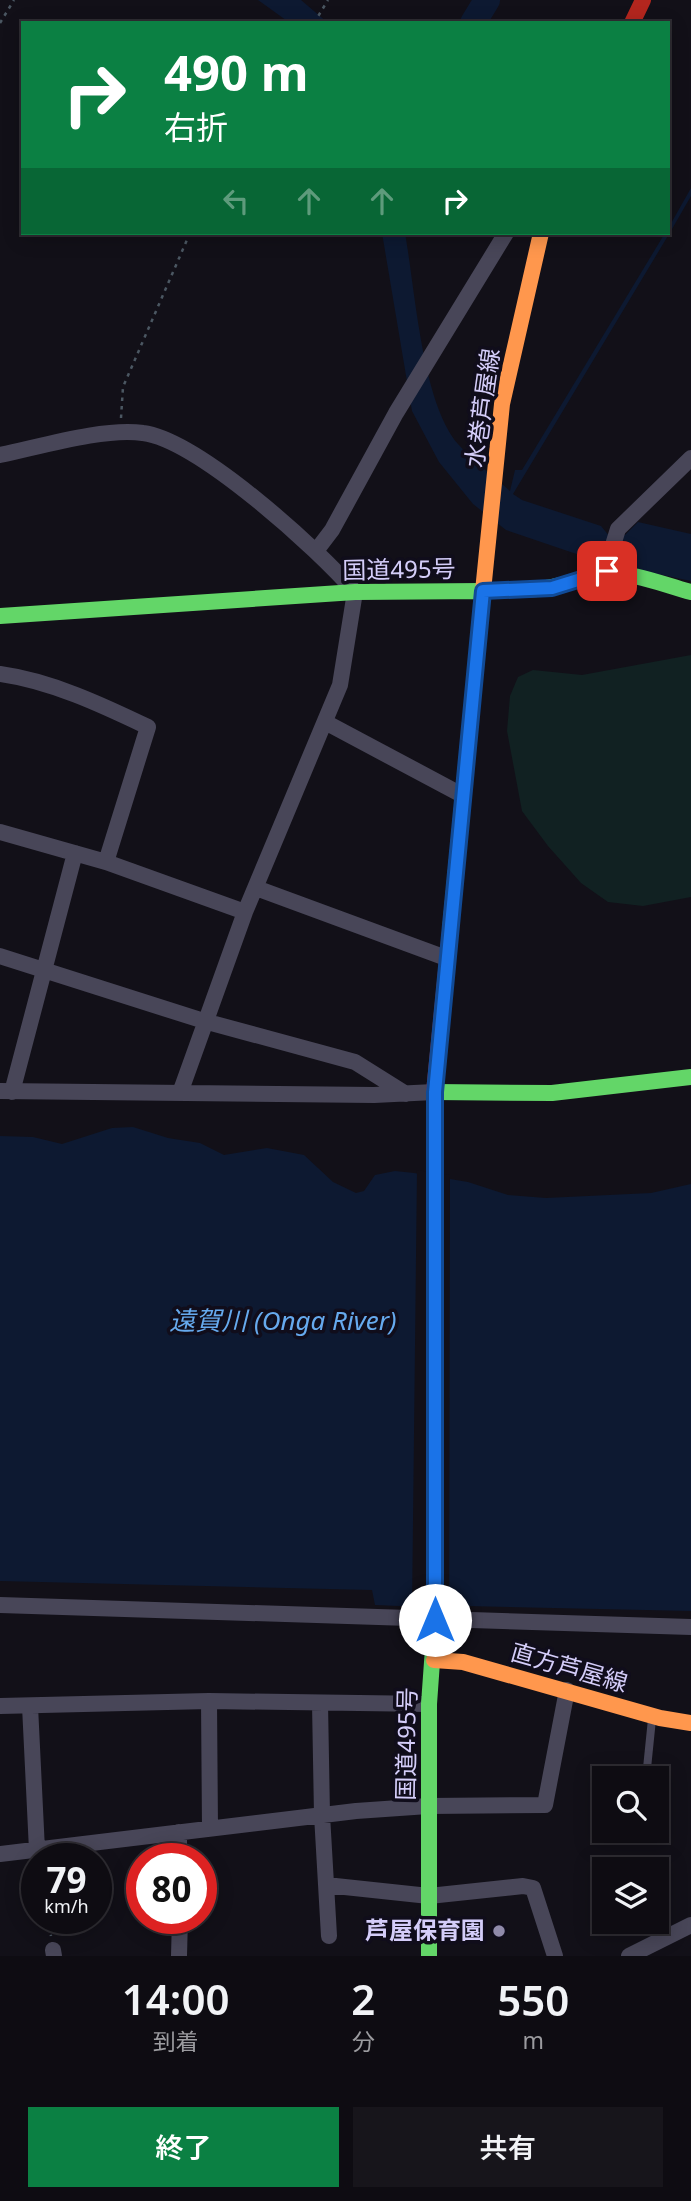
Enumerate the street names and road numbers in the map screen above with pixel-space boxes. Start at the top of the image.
street label: 水巻芦屋線 [457,346,506,470]
street label: 国道495号 [342,551,456,586]
street label: 直方芦屋線 [507,1634,632,1699]
street label: 国道495号 [388,1687,423,1801]

